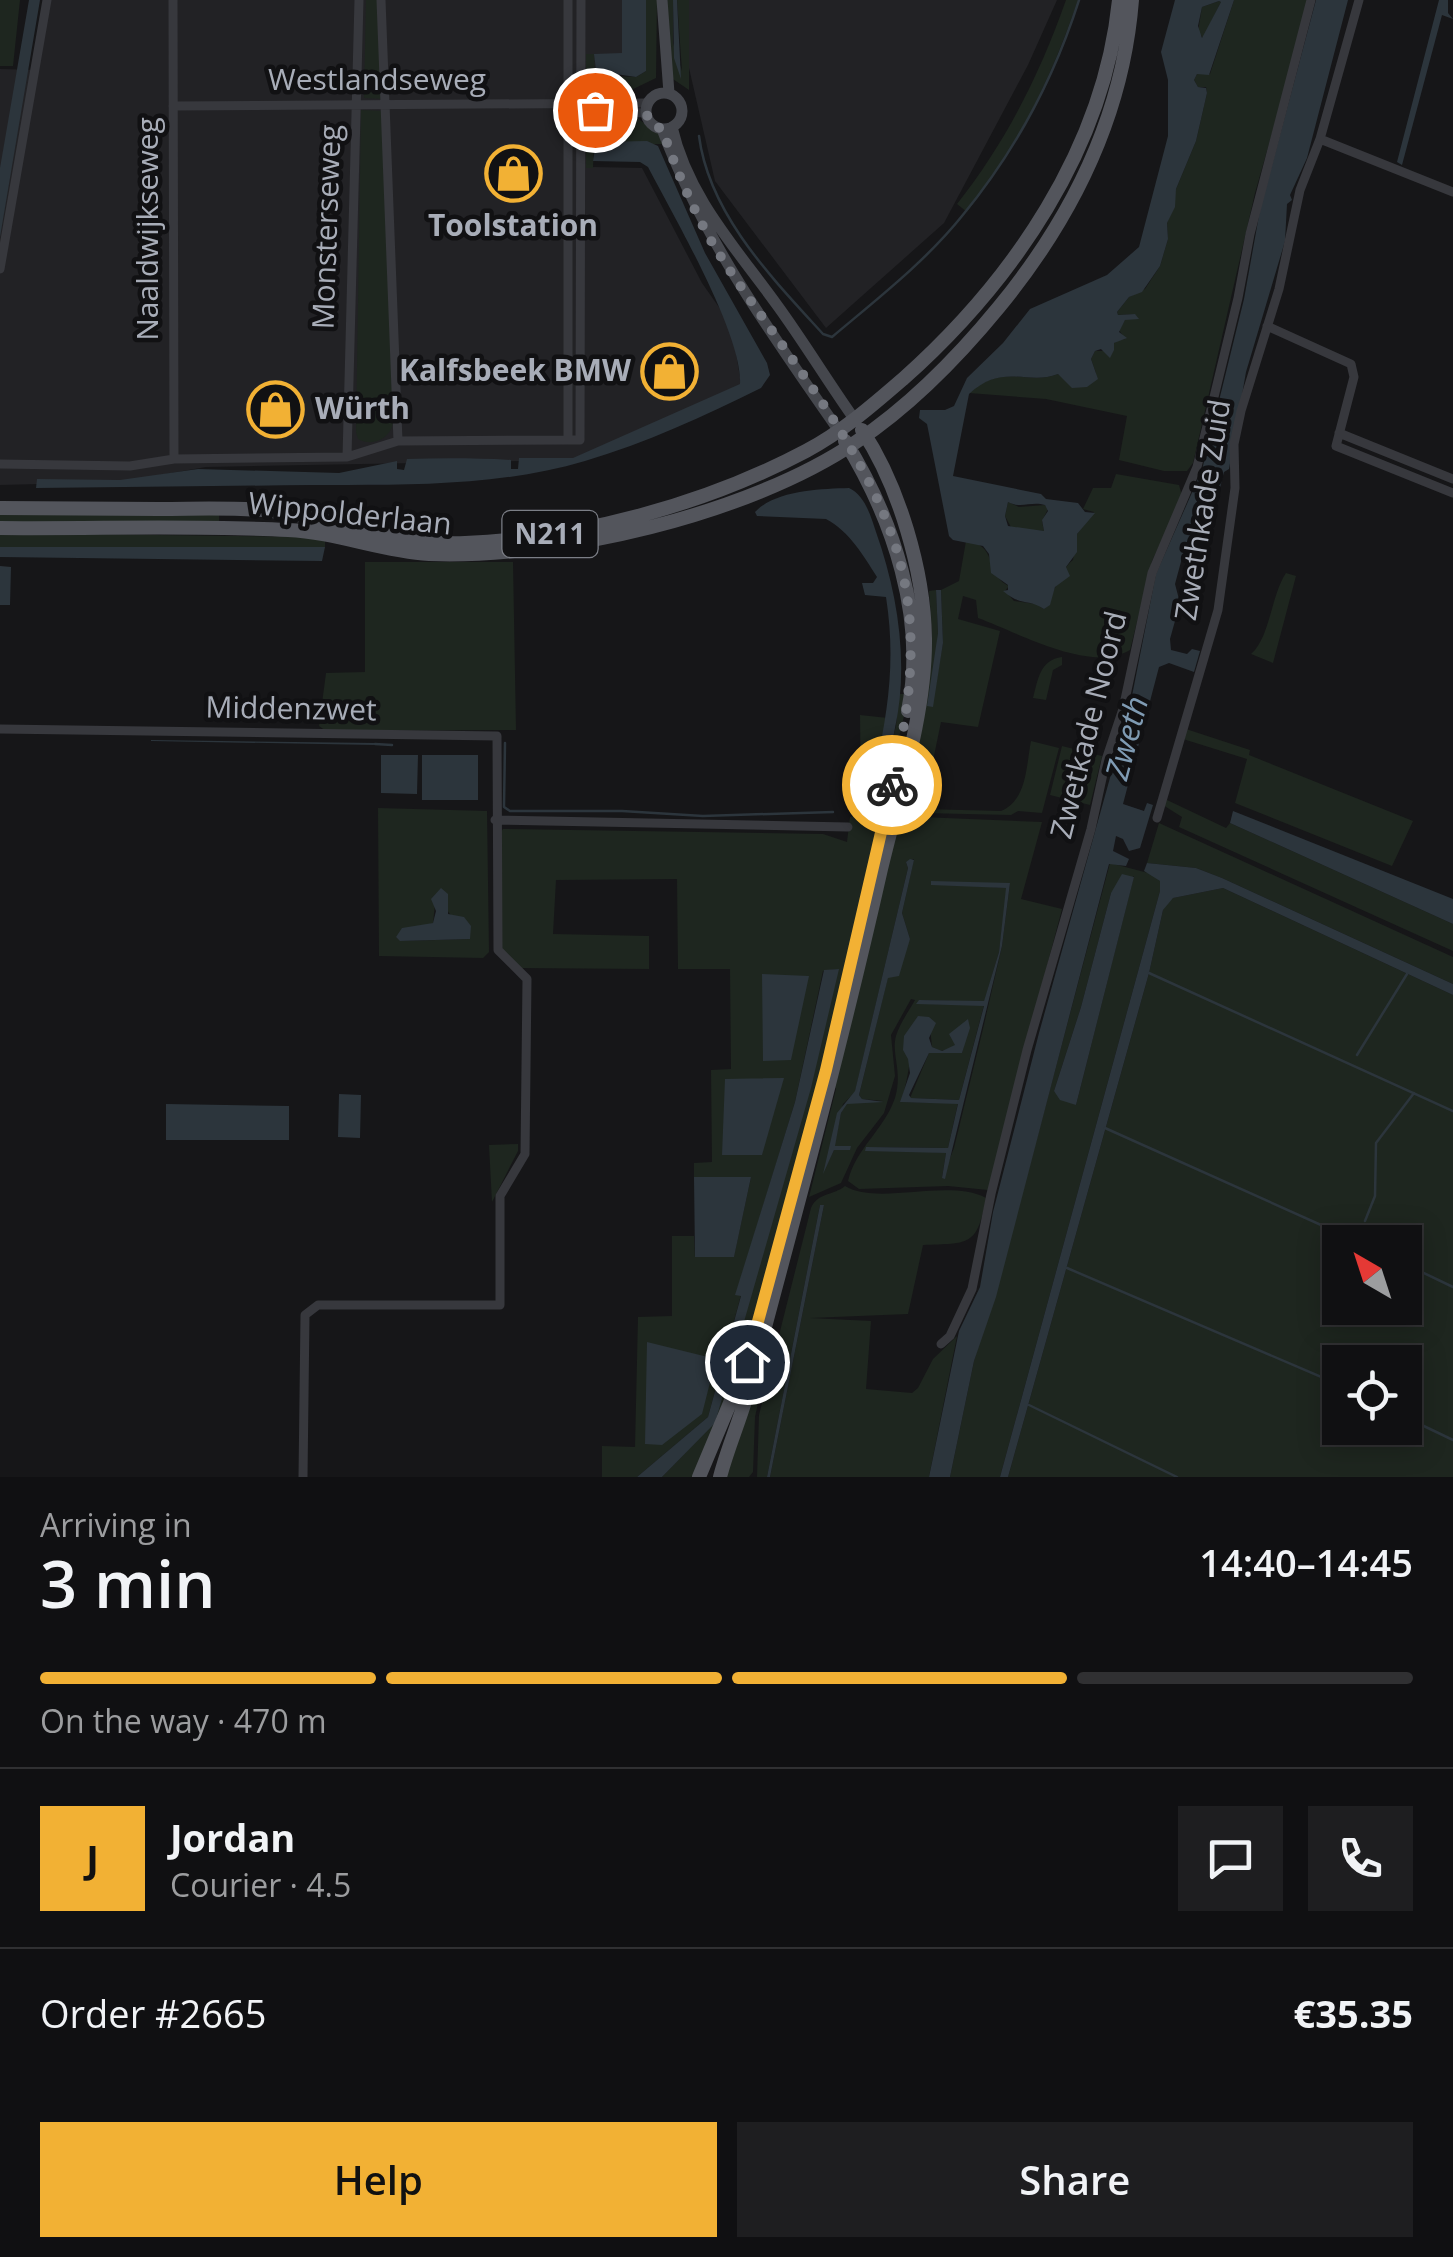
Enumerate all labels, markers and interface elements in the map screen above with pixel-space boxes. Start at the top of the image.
street label: Westlandseweg [268,58,486,99]
pin [553,68,638,153]
icon: bag [568,83,623,138]
street label: Naaldwijkseweg [126,117,167,341]
street label: Monsterseweg [301,124,350,330]
shop icon: Toolstation [483,144,543,204]
place label: Toolstation [428,204,598,245]
shop icon: Kalfsbeek BMW [640,341,700,401]
place label: Kalfsbeek BMW [399,349,631,390]
shop icon: Würth [246,379,306,439]
place label: Würth [315,387,410,428]
street label: Zwethkade Zuid [1164,396,1239,623]
street label: Wippolderlaan [246,481,454,544]
road number: N211 [502,511,598,557]
street label: Zwetkade Noord [1040,607,1136,842]
street label: Middenzwet [205,686,377,729]
water label: Zweth [1094,691,1157,785]
courier [842,735,942,835]
icon: bike [865,758,920,813]
north arrow [1322,1225,1422,1325]
map controls [1322,1225,1422,1445]
pin [705,1320,790,1405]
icon: home [720,1335,775,1390]
button: locate [1322,1345,1422,1445]
text: Arriving in [40,1503,192,1546]
text: 14:40–14:45 [1199,1536,1413,1588]
text: 3 min [40,1539,215,1627]
text: On the way · 470 m [40,1699,327,1742]
button: chat [1178,1806,1283,1911]
button: phone [1308,1806,1413,1911]
text: Jordan [170,1811,295,1863]
text: J [86,1832,99,1884]
text: Courier · 4.5 [170,1863,351,1906]
text: Order #2665 [40,1987,267,2039]
text: €35.35 [1294,1987,1413,2039]
button: Help [40,2122,717,2237]
button: Share [737,2122,1413,2237]

